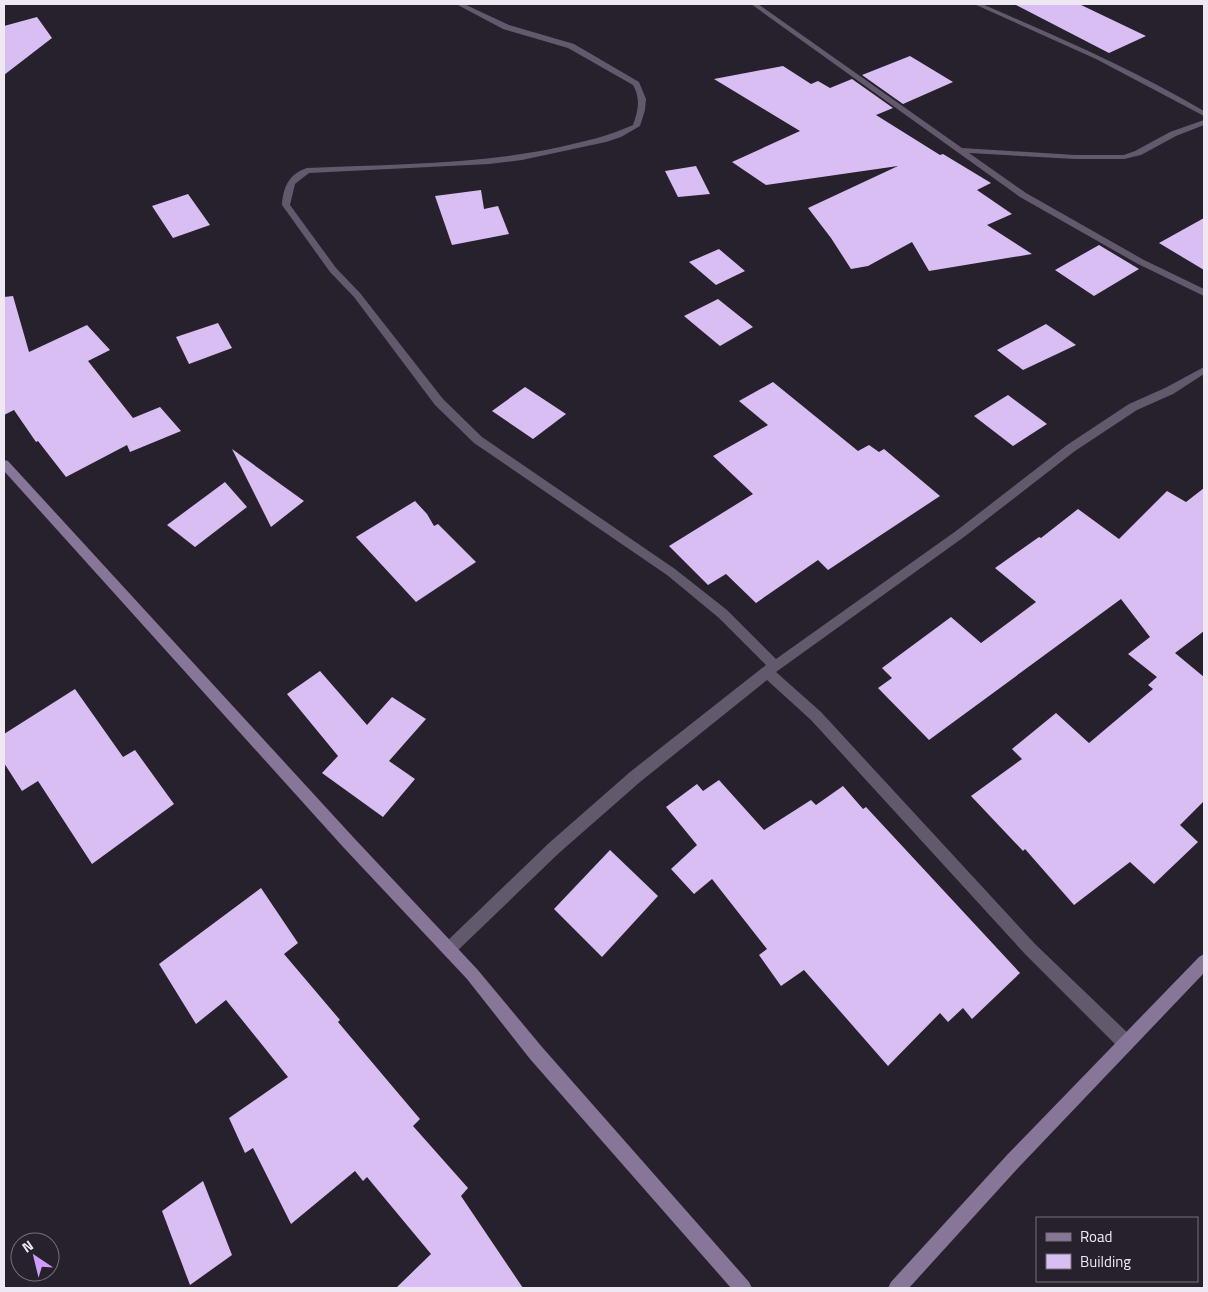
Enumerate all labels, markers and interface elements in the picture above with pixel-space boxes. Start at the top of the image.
legend [1036,1217,1198,1282]
text: Road [1080,1225,1112,1248]
north arrow [10,1232,60,1282]
text: N [17,1235,37,1257]
text: Building [1080,1250,1131,1273]

